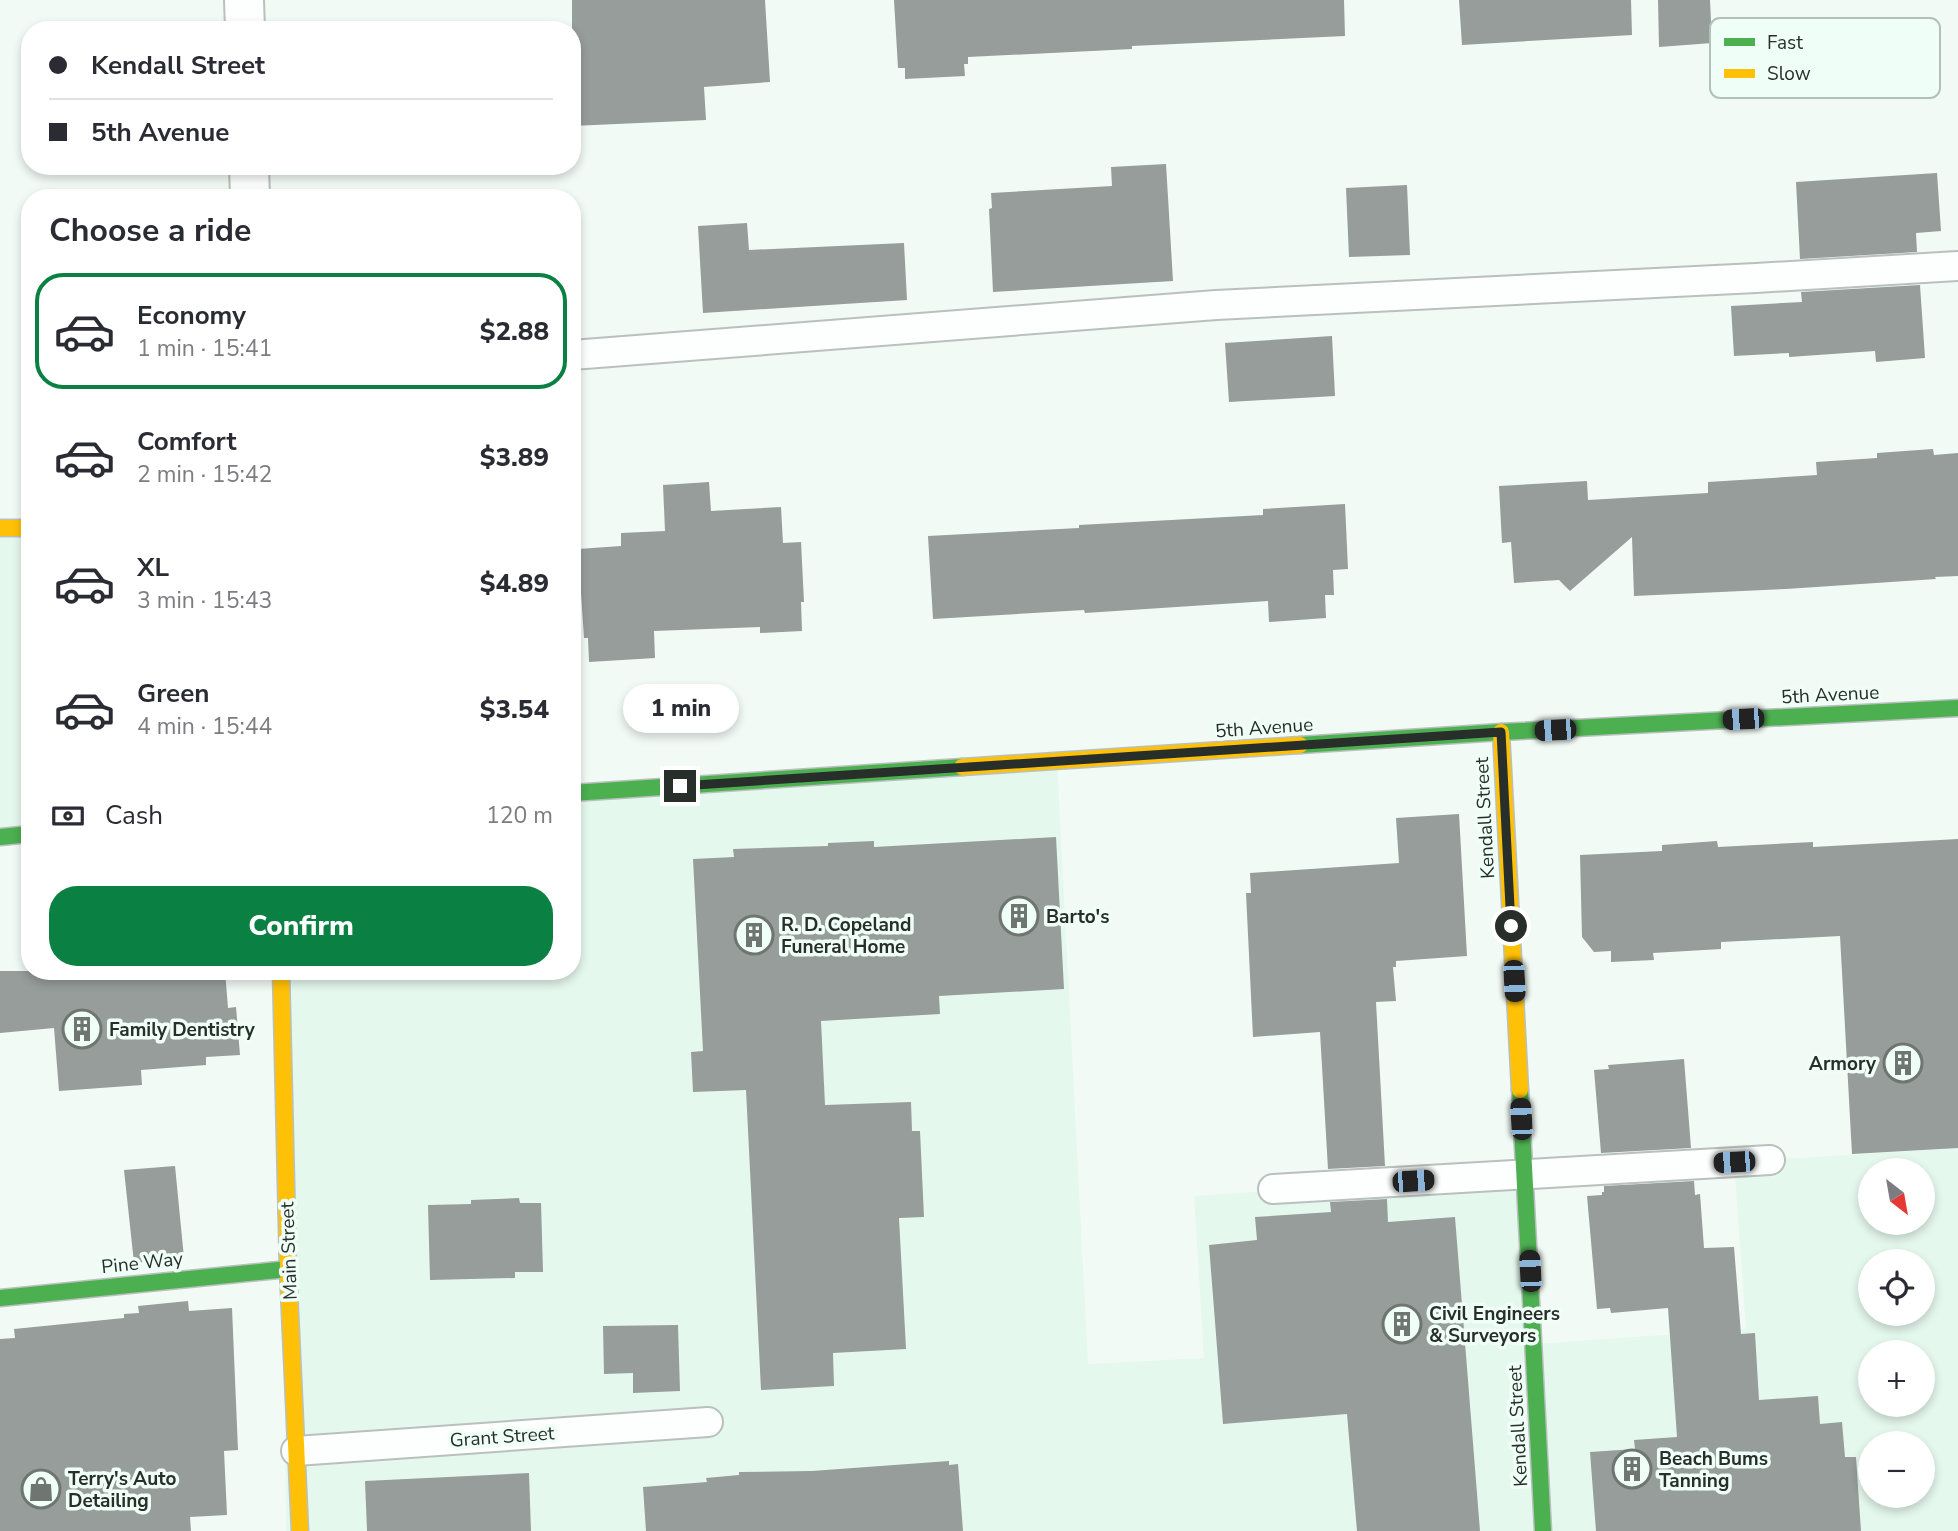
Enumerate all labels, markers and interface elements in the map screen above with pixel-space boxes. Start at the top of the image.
legend [1710,18,1940,98]
text: Fast [1767,30,1803,56]
text: Kendall Street [91,48,265,83]
text: Slow [1767,61,1811,87]
text: 5th Avenue [91,115,229,150]
text: Choose a ride [49,209,251,252]
text: Economy [137,298,246,333]
icon: car [53,300,116,363]
text: $2.88 [480,314,549,349]
text: 1 min · 15:41 [137,333,272,364]
text: Comfort [137,424,237,459]
icon: car [53,426,116,489]
text: $3.89 [480,440,549,475]
text: 2 min · 15:42 [137,459,272,490]
text: XL [137,550,169,585]
icon: car [53,552,116,615]
text: $4.89 [480,566,549,601]
text: 3 min · 15:43 [137,585,272,616]
text: Green [137,676,210,711]
icon: car [53,678,116,741]
street label: 5th Avenue [1780,679,1880,711]
callout: 1 min [622,684,738,734]
text: $3.54 [480,692,549,727]
text: 1 min [651,693,711,724]
car [1722,707,1765,731]
text: 4 min · 15:44 [137,711,272,742]
street label: 5th Avenue [1214,712,1314,744]
car [1534,718,1577,742]
street label: Kendall Street [1469,756,1501,879]
route end [664,770,696,802]
icon: cash [49,797,87,835]
text: Cash [105,798,163,833]
text: 120 m [486,800,553,831]
button: Confirm [49,886,553,966]
building icon: Barto's [998,895,1040,937]
place label: Barto's [1046,904,1109,930]
route start [1495,910,1527,942]
place label: R. D. Copeland Funeral Home [781,912,911,960]
building icon: R. D. Copeland Funeral Home [733,914,775,956]
car [1503,959,1526,1003]
building icon: Family Dentistry [61,1008,103,1050]
place label: Family Dentistry [109,1017,256,1043]
building icon: Armory [1882,1042,1924,1084]
place label: Armory [1809,1051,1877,1077]
car [1510,1097,1533,1141]
car [1713,1150,1756,1174]
north arrow [1858,1158,1936,1236]
map controls [1858,1158,1935,1508]
car [1392,1169,1435,1193]
street label: Main Street [274,1201,304,1301]
street label: Pine Way [100,1246,184,1280]
car [1519,1249,1542,1293]
button: locate [1858,1249,1935,1326]
place label: Civil Engineers & Surveyors [1429,1301,1560,1349]
building icon: Civil Engineers & Surveyors [1381,1303,1423,1345]
button: + [1858,1340,1935,1417]
street label: Kendall Street [1502,1364,1534,1487]
street label: Grant Street [449,1420,556,1454]
button: − [1858,1431,1935,1508]
place label: Beach Bums Tanning [1659,1446,1768,1494]
building icon: Beach Bums Tanning [1611,1448,1653,1490]
place label: Terry's Auto Detailing [68,1466,176,1514]
shop icon: Terry's Auto Detailing [20,1468,62,1510]

